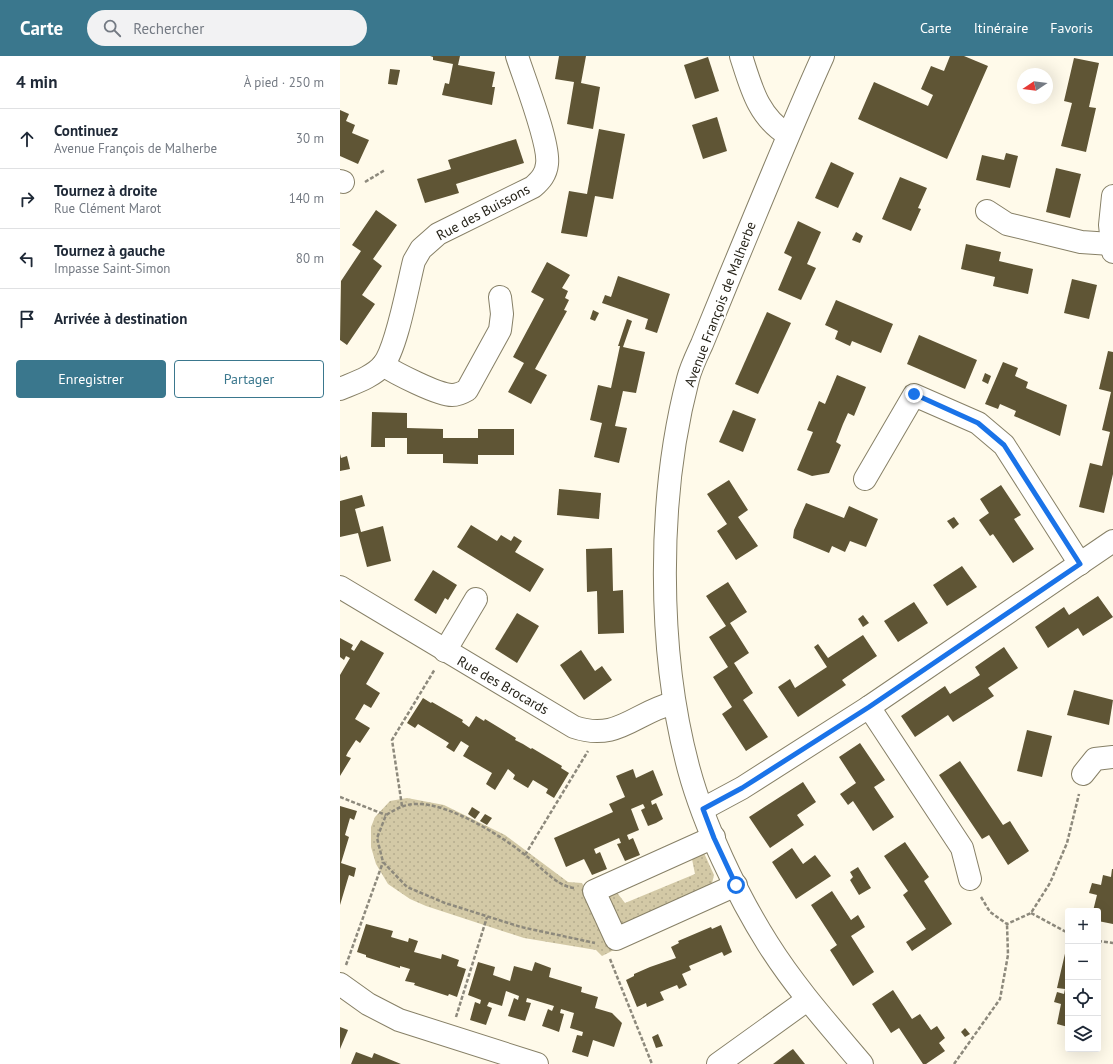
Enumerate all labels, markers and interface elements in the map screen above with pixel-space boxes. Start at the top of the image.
search box [87,10,367,46]
text: Carte [20,16,63,40]
icon: search [101,17,123,39]
text: Rechercher [133,19,204,38]
text: Carte [920,19,952,37]
text: Itinéraire [974,19,1028,37]
text: Favoris [1050,19,1093,37]
north arrow [1017,68,1053,104]
text: 4 min [16,71,57,93]
text: À pied · 250 m [244,74,324,91]
text: Continuez [54,121,118,140]
icon: ahead [16,128,38,150]
text: 30 m [296,130,324,147]
text: Avenue François de Malherbe [54,140,217,157]
street label: Rue des Buissons [433,180,533,244]
text: Tournez à droite [54,181,157,200]
icon: right [16,188,38,210]
text: 140 m [289,190,324,207]
text: Rue Clément Marot [54,200,161,217]
street label: Avenue François de Malherbe [680,219,760,389]
text: Tournez à gauche [54,241,165,260]
icon: left [16,248,38,270]
text: 80 m [296,250,324,267]
text: Impasse Saint-Simon [54,260,170,277]
icon: arrive [16,308,38,330]
text: Arrivée à destination [54,309,187,328]
button: Enregistrer [16,360,166,398]
button: Partager [174,360,324,398]
route end [905,385,923,403]
street label: Rue des Brocards [454,652,552,719]
route start [727,876,745,894]
map controls [1065,908,1101,1052]
button: + [1065,908,1101,944]
button: − [1065,944,1101,980]
button: locate [1065,980,1101,1016]
button: layers [1065,1016,1101,1052]

